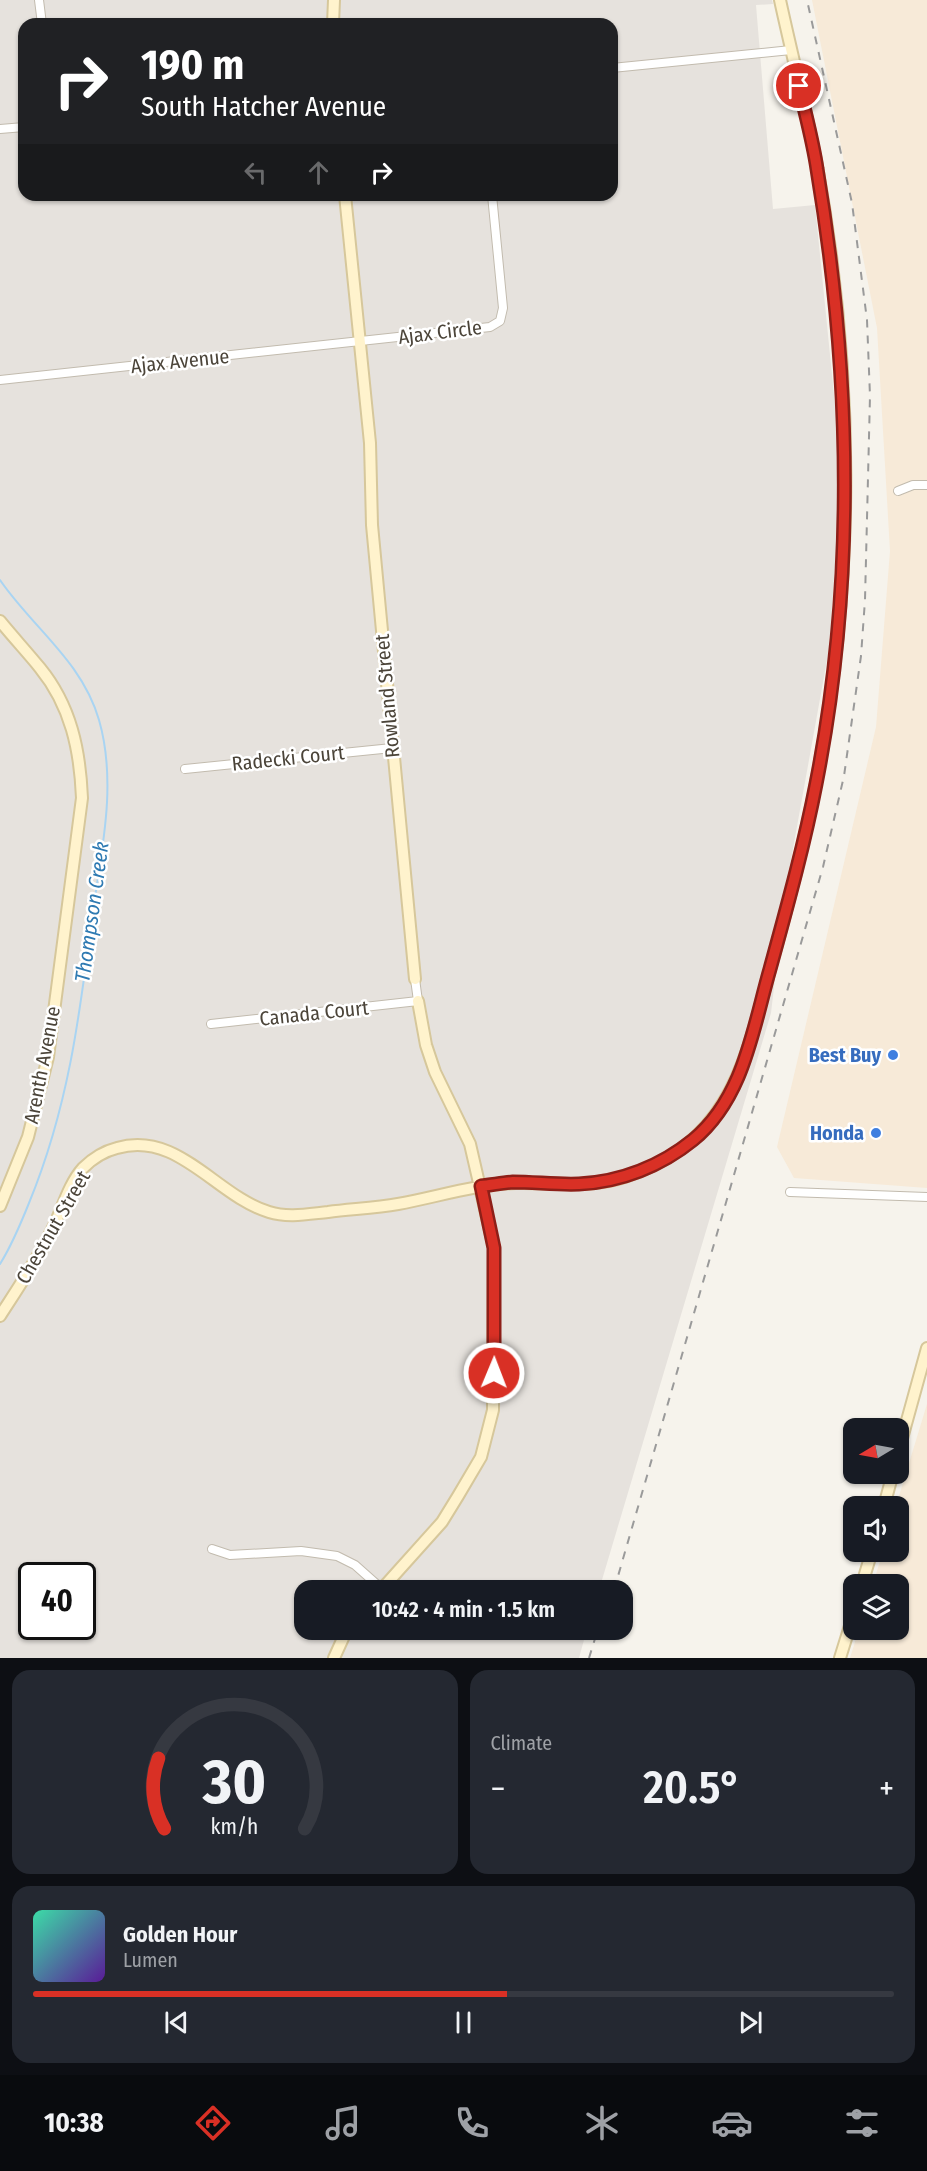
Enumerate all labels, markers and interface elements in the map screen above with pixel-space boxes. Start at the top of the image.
text: 190 m [141,40,244,90]
icon: right [42,42,120,120]
pin [773,60,824,111]
icon: arrive [782,69,815,102]
text: South Hatcher Avenue [141,91,386,123]
icon: left [239,156,272,189]
icon: ahead [302,156,335,189]
icon: right [365,156,398,189]
street label: Ajax Circle [397,315,483,349]
street label: Ajax Avenue [130,344,230,378]
street label: Rowland Street [370,633,404,759]
street label: Radecki Court [231,740,346,776]
water label: Thompson Creek [69,840,115,984]
street label: Canada Court [258,995,370,1031]
street label: Arenth Avenue [19,1004,65,1126]
place label: Best Buy [809,1043,881,1067]
marker: Best Buy [886,1048,900,1062]
place label: Honda [810,1121,864,1145]
marker: Honda [869,1126,883,1140]
street label: Chestnut Street [11,1166,95,1288]
position arrow [462,1341,526,1405]
north arrow [843,1418,909,1484]
map controls [843,1418,909,1640]
button: sound [843,1496,909,1562]
speed limit sign: 40 [18,1562,96,1640]
button: layers [843,1574,909,1640]
text: 10:42 · 4 min · 1.5 km [372,1596,555,1623]
text: Climate [491,1731,552,1755]
text: 30 [202,1745,267,1820]
text: 20.5° [643,1761,741,1815]
text: − [491,1769,505,1809]
text: + [879,1769,894,1809]
text: km/h [211,1814,259,1840]
text: Golden Hour [123,1921,237,1948]
text: Lumen [123,1948,178,1972]
icon: previous [160,2006,193,2039]
icon: pause [447,2006,480,2039]
icon: next [734,2006,767,2039]
icon: directions [192,2102,234,2144]
icon: music [322,2102,364,2144]
icon: phone [451,2102,493,2144]
icon: climate [581,2102,623,2144]
icon: car [711,2102,753,2144]
icon: filters [841,2102,883,2144]
text: 10:38 [44,2107,104,2139]

